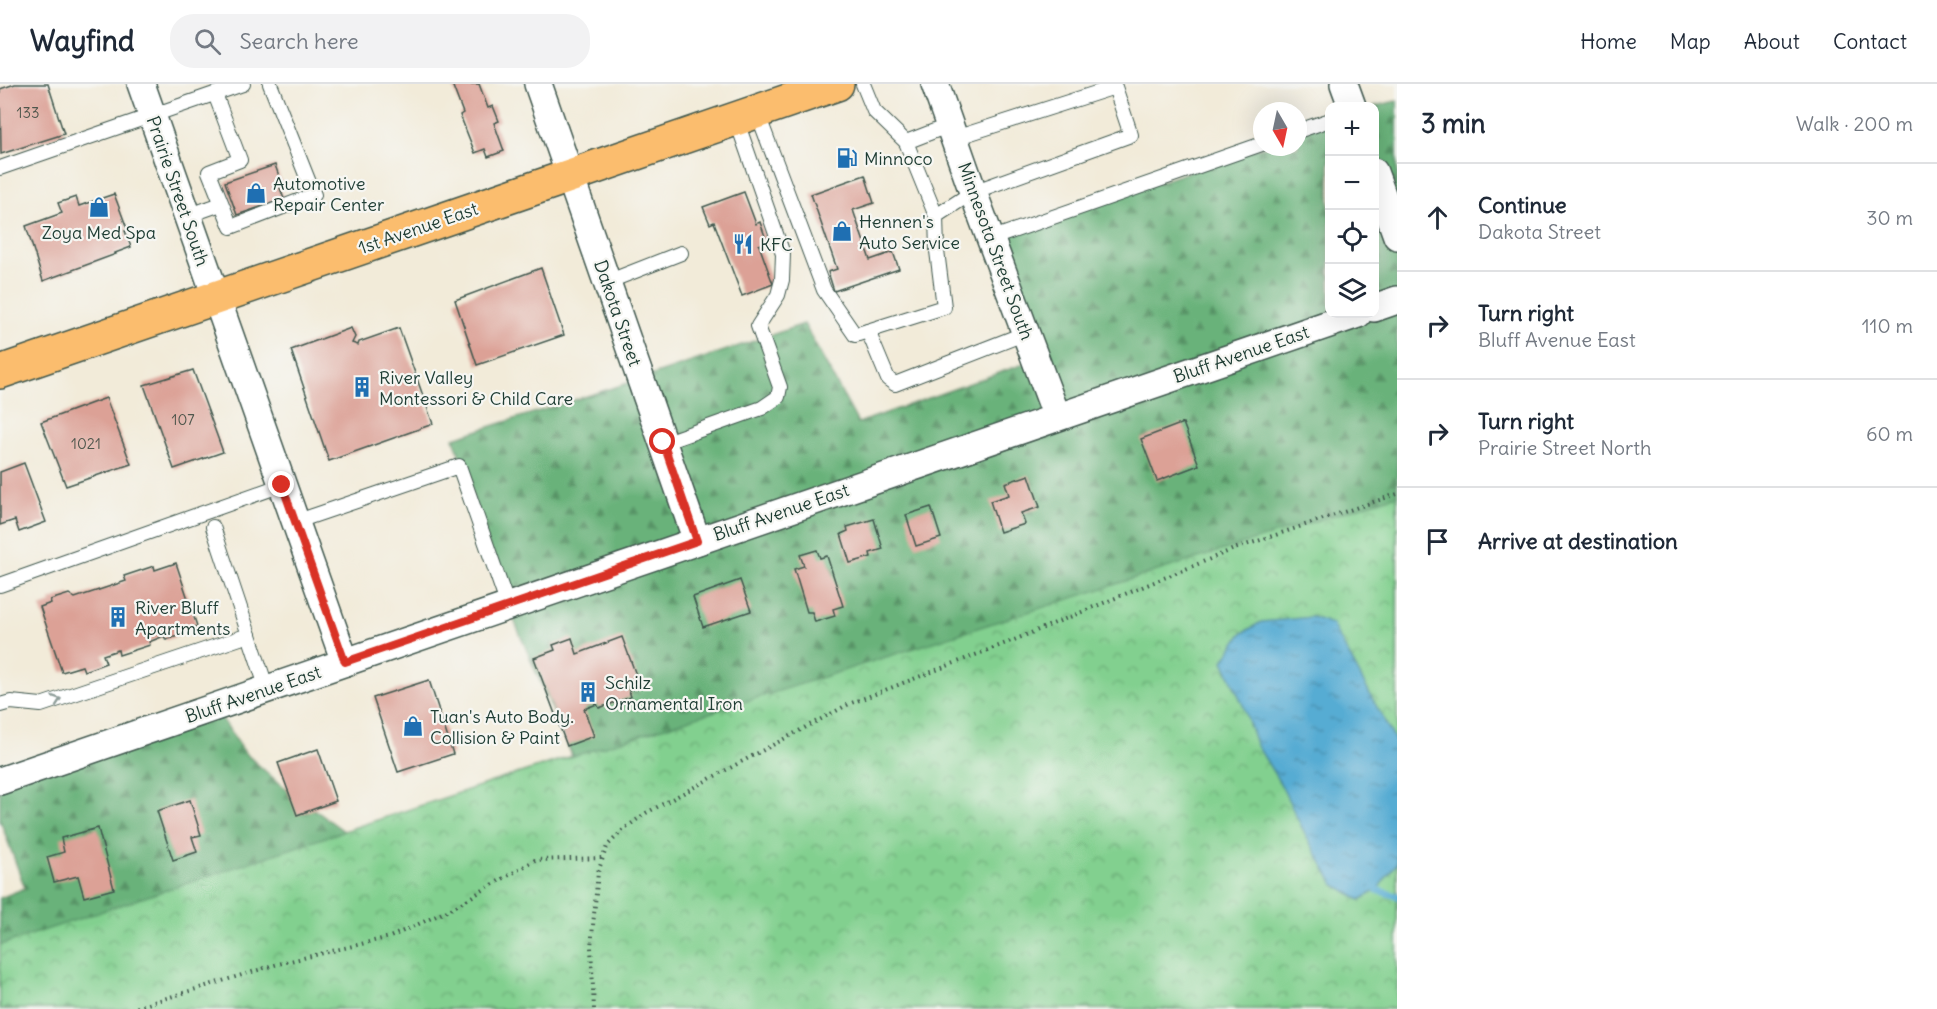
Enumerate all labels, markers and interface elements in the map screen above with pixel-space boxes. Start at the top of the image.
search box [170,14,590,68]
text: Wayfind [30,23,134,59]
icon: search [191,25,224,58]
text: Search here [239,27,359,55]
text: Home [1580,28,1637,55]
text: Map [1670,28,1711,55]
text: About [1744,28,1800,55]
text: Contact [1833,28,1907,55]
north arrow [1253,102,1307,156]
map controls [1325,102,1379,318]
button: + [1325,102,1379,156]
house number: 133 [17,103,40,122]
text: 3 min [1421,107,1486,140]
text: Walk · 200 m [1796,111,1913,136]
street label: Prairie Street South [142,113,214,269]
fuel station icon: Minnoco [835,146,859,170]
place label: Minnoco [864,147,933,170]
button: − [1325,156,1379,210]
street label: Minnesota Street South [953,159,1039,343]
place label: Automotive Repair Center [273,172,385,216]
shop icon: Automotive Repair Center [244,181,268,205]
text: Continue [1478,191,1567,219]
shop icon: Zoya Med Spa [87,195,111,219]
street label: 1st Avenue East [355,197,481,259]
icon: ahead [1421,201,1454,234]
text: 30 m [1866,205,1913,230]
place label: Hennen's Auto Service [859,210,960,254]
button: locate [1325,210,1379,264]
shop icon: Hennen's Auto Service [830,219,854,243]
text: Dakota Street [1478,219,1601,244]
place label: Zoya Med Spa [42,221,156,244]
restaurant icon: KFC [731,232,755,256]
place label: KFC [760,233,793,256]
street label: Dakota Street [589,257,647,369]
button: layers [1325,264,1379,318]
text: Turn right [1478,299,1574,327]
icon: right [1421,309,1454,342]
text: 110 m [1862,313,1913,338]
street label: Bluff Avenue East [1170,320,1312,388]
text: Bluff Avenue East [1478,327,1636,352]
place label: River Valley Montessori & Child Care [379,366,573,410]
building icon: River Valley Montessori & Child Care [350,375,374,399]
text: Turn right [1478,407,1574,435]
house number: 107 [172,410,194,429]
icon: right [1421,417,1454,450]
text: 60 m [1866,421,1913,446]
route start [649,428,675,454]
house number: 1021 [71,434,101,453]
text: Prairie Street North [1478,435,1652,460]
route end [268,471,294,497]
street label: Bluff Avenue East [710,478,852,546]
icon: arrive [1421,525,1454,558]
text: Arrive at destination [1478,527,1678,555]
place label: River Bluff Apartments [135,596,231,640]
building icon: River Bluff Apartments [106,605,130,629]
street label: Bluff Avenue East [182,660,324,728]
place label: Schilz Ornamental Iron [605,671,743,715]
building icon: Schilz Ornamental Iron [576,680,600,704]
one-way arrow [51,694,62,707]
place label: Tuan's Auto Body. Collision & Paint [430,705,574,749]
shop icon: Tuan's Auto Body. Collision & Paint [401,714,425,738]

